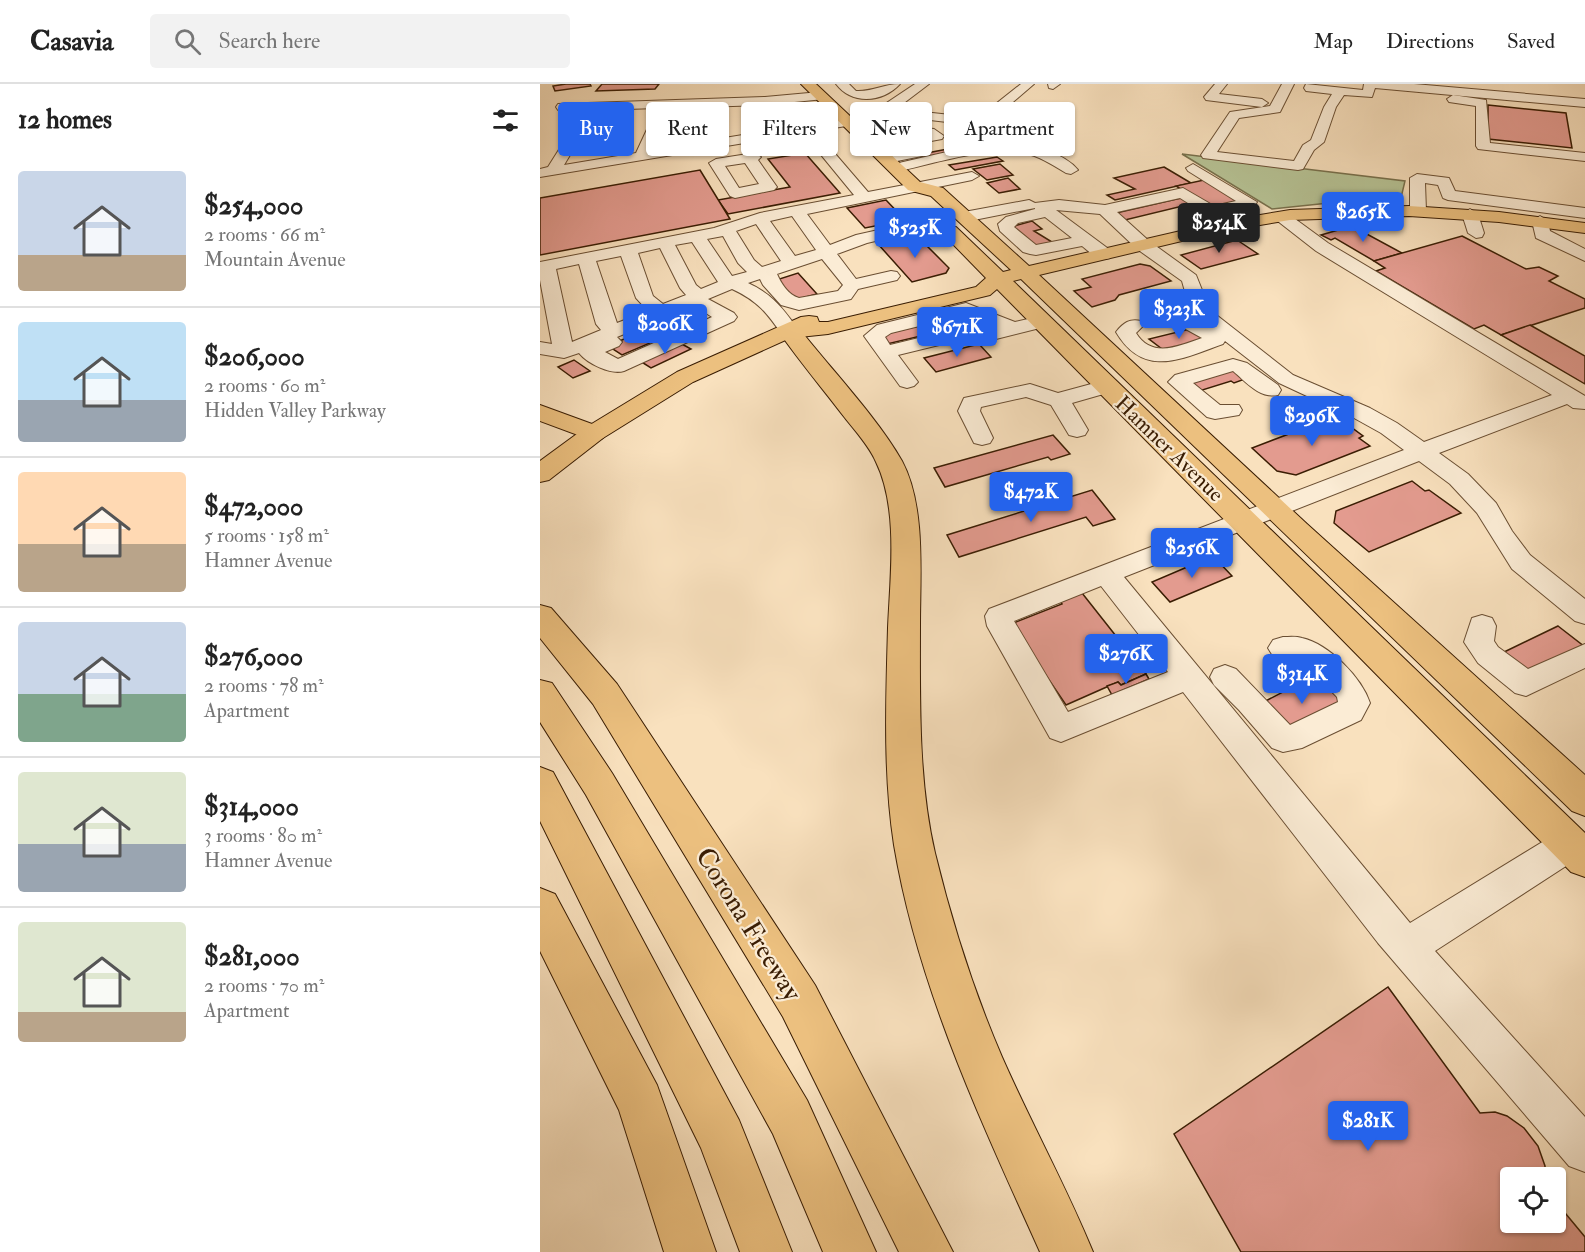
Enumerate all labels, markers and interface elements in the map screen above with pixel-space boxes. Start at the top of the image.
search box [150,14,570,68]
text: Casavia [30,24,114,59]
icon: search [171,25,204,58]
text: Search here [219,27,320,55]
text: Map [1313,28,1353,55]
text: Directions [1386,28,1474,55]
text: Saved [1507,28,1555,55]
chip: Buy [558,102,634,156]
chip: Rent [646,102,729,156]
chip: Filters [741,102,838,156]
chip: New [850,102,932,156]
chip: Apartment [944,102,1075,156]
text: 12 homes [18,104,112,136]
icon: filters [489,104,522,137]
text: $254,000 [204,190,303,222]
pin: $265K [1321,192,1405,243]
icon: home [66,195,138,267]
text: $265K [1336,199,1390,224]
pin: $254K [1177,203,1261,254]
pin: $525K [873,208,957,259]
text: $254K [1192,210,1246,235]
text: $525K [889,215,941,240]
text: 2 rooms · 66 m² [204,222,325,247]
text: Mountain Avenue [204,247,346,272]
pin: $323K [1137,289,1221,340]
text: $323K [1154,296,1204,321]
pin: $206K [623,304,707,355]
pin: $671K [915,307,999,358]
text: $206K [637,311,693,336]
text: $671K [931,314,983,339]
text: $206,000 [204,341,305,373]
icon: home [66,346,138,418]
text: 2 rooms · 60 m² [204,373,325,398]
street label: Hamner Avenue [1109,390,1230,508]
pin: $296K [1270,396,1354,447]
text: Hidden Valley Parkway [204,398,386,423]
text: $296K [1284,403,1340,428]
pin: $472K [989,472,1073,523]
text: $472K [1004,479,1058,504]
text: $472,000 [204,491,303,523]
icon: home [66,496,138,568]
text: 5 rooms · 158 m² [204,523,329,548]
pin: $256K [1150,528,1234,579]
text: $256K [1165,535,1219,560]
text: Hamner Avenue [204,548,332,573]
pin: $276K [1084,634,1168,685]
text: $276,000 [204,641,303,673]
text: $276K [1099,641,1153,666]
icon: home [66,646,138,718]
pin: $314K [1260,654,1344,705]
text: $314K [1277,661,1327,686]
text: 2 rooms · 78 m² [204,673,324,698]
text: Apartment [204,698,289,723]
text: $314,000 [204,791,299,823]
icon: home [66,796,138,868]
text: 3 rooms · 80 m² [204,823,322,848]
street label: Corona Freeway [688,842,809,1008]
text: Hamner Avenue [204,848,332,873]
text: $281,000 [204,941,300,973]
icon: home [66,946,138,1018]
text: 2 rooms · 70 m² [204,973,324,998]
text: Apartment [204,998,289,1023]
pin: $281K [1326,1101,1410,1152]
text: $281K [1342,1108,1394,1133]
map controls [1500,1167,1566,1233]
button: locate [1500,1167,1566,1233]

